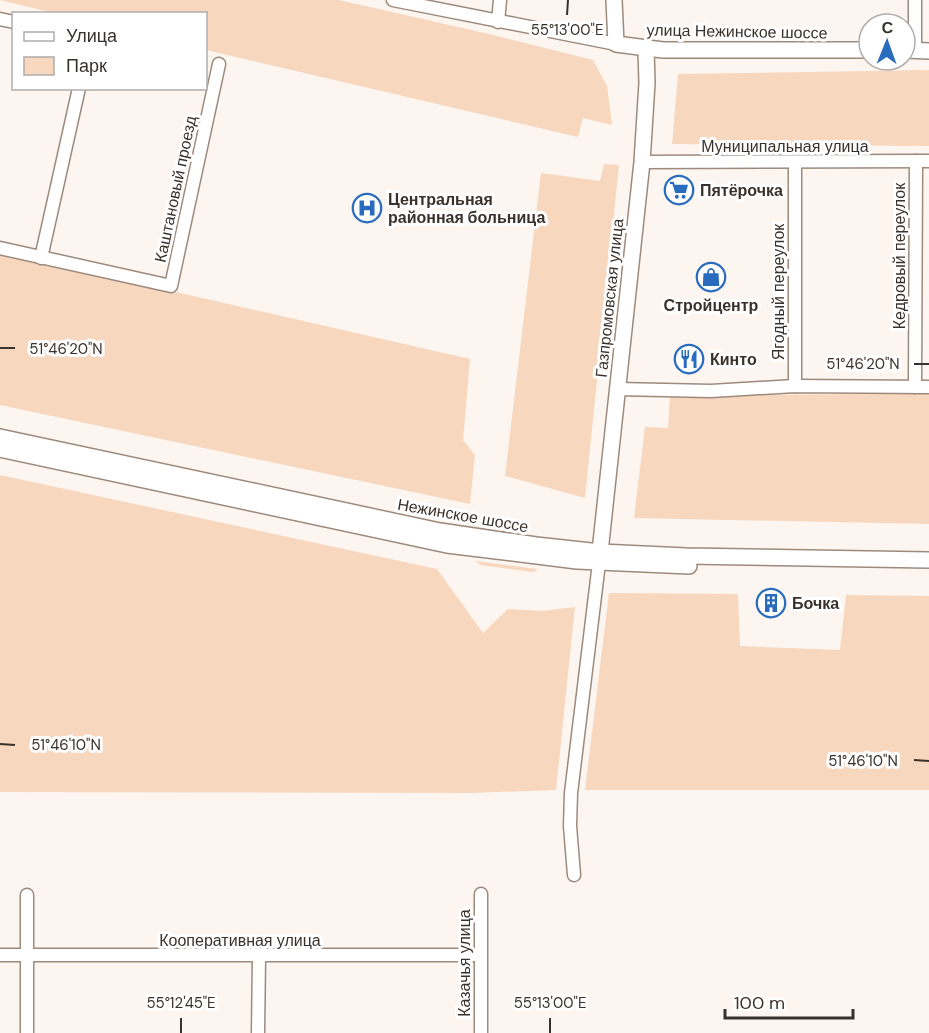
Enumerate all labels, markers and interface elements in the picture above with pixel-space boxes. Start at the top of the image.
legend [12,12,207,90]
north arrow [857,12,917,72]
text: С [881,17,894,38]
street label: улица Нежинское шоссе [646,19,828,44]
text: 55°13'00"E [531,20,603,40]
text: Улица [66,24,118,48]
text: Парк [66,54,107,78]
street label: Каштановый проезд [150,113,201,264]
street label: Муниципальная улица [701,136,869,157]
supermarket icon: Пятёрочка [663,174,695,206]
place label: Пятёрочка [700,180,783,201]
street label: Кедровый переулок [889,182,910,329]
place label: Центральная районная больница [388,189,545,228]
hospital icon: Центральная районная больница [351,192,383,224]
street label: Газпромовская улица [591,217,628,379]
street label: Ягодный переулок [768,223,789,360]
shop icon: Стройцентр [695,261,727,293]
place label: Стройцентр [664,295,759,316]
text: 51°46'20"N [29,339,103,359]
restaurant icon: Кинто [673,343,705,375]
place label: Кинто [710,349,757,370]
text: 51°46'20"N [826,354,900,374]
street label: Нежинское шоссе [396,494,530,537]
building icon: Бочка [755,587,787,619]
place label: Бочка [792,593,839,614]
text: 51°46'10"N [31,735,101,755]
text: 51°46'10"N [828,751,898,771]
street label: Казачья улица [454,909,475,1017]
street label: Кооперативная улица [159,930,321,951]
scale bar [725,982,852,1020]
text: 100 m [734,991,785,1015]
text: 55°12'45"E [146,993,216,1013]
text: 55°13'00"E [514,993,586,1013]

